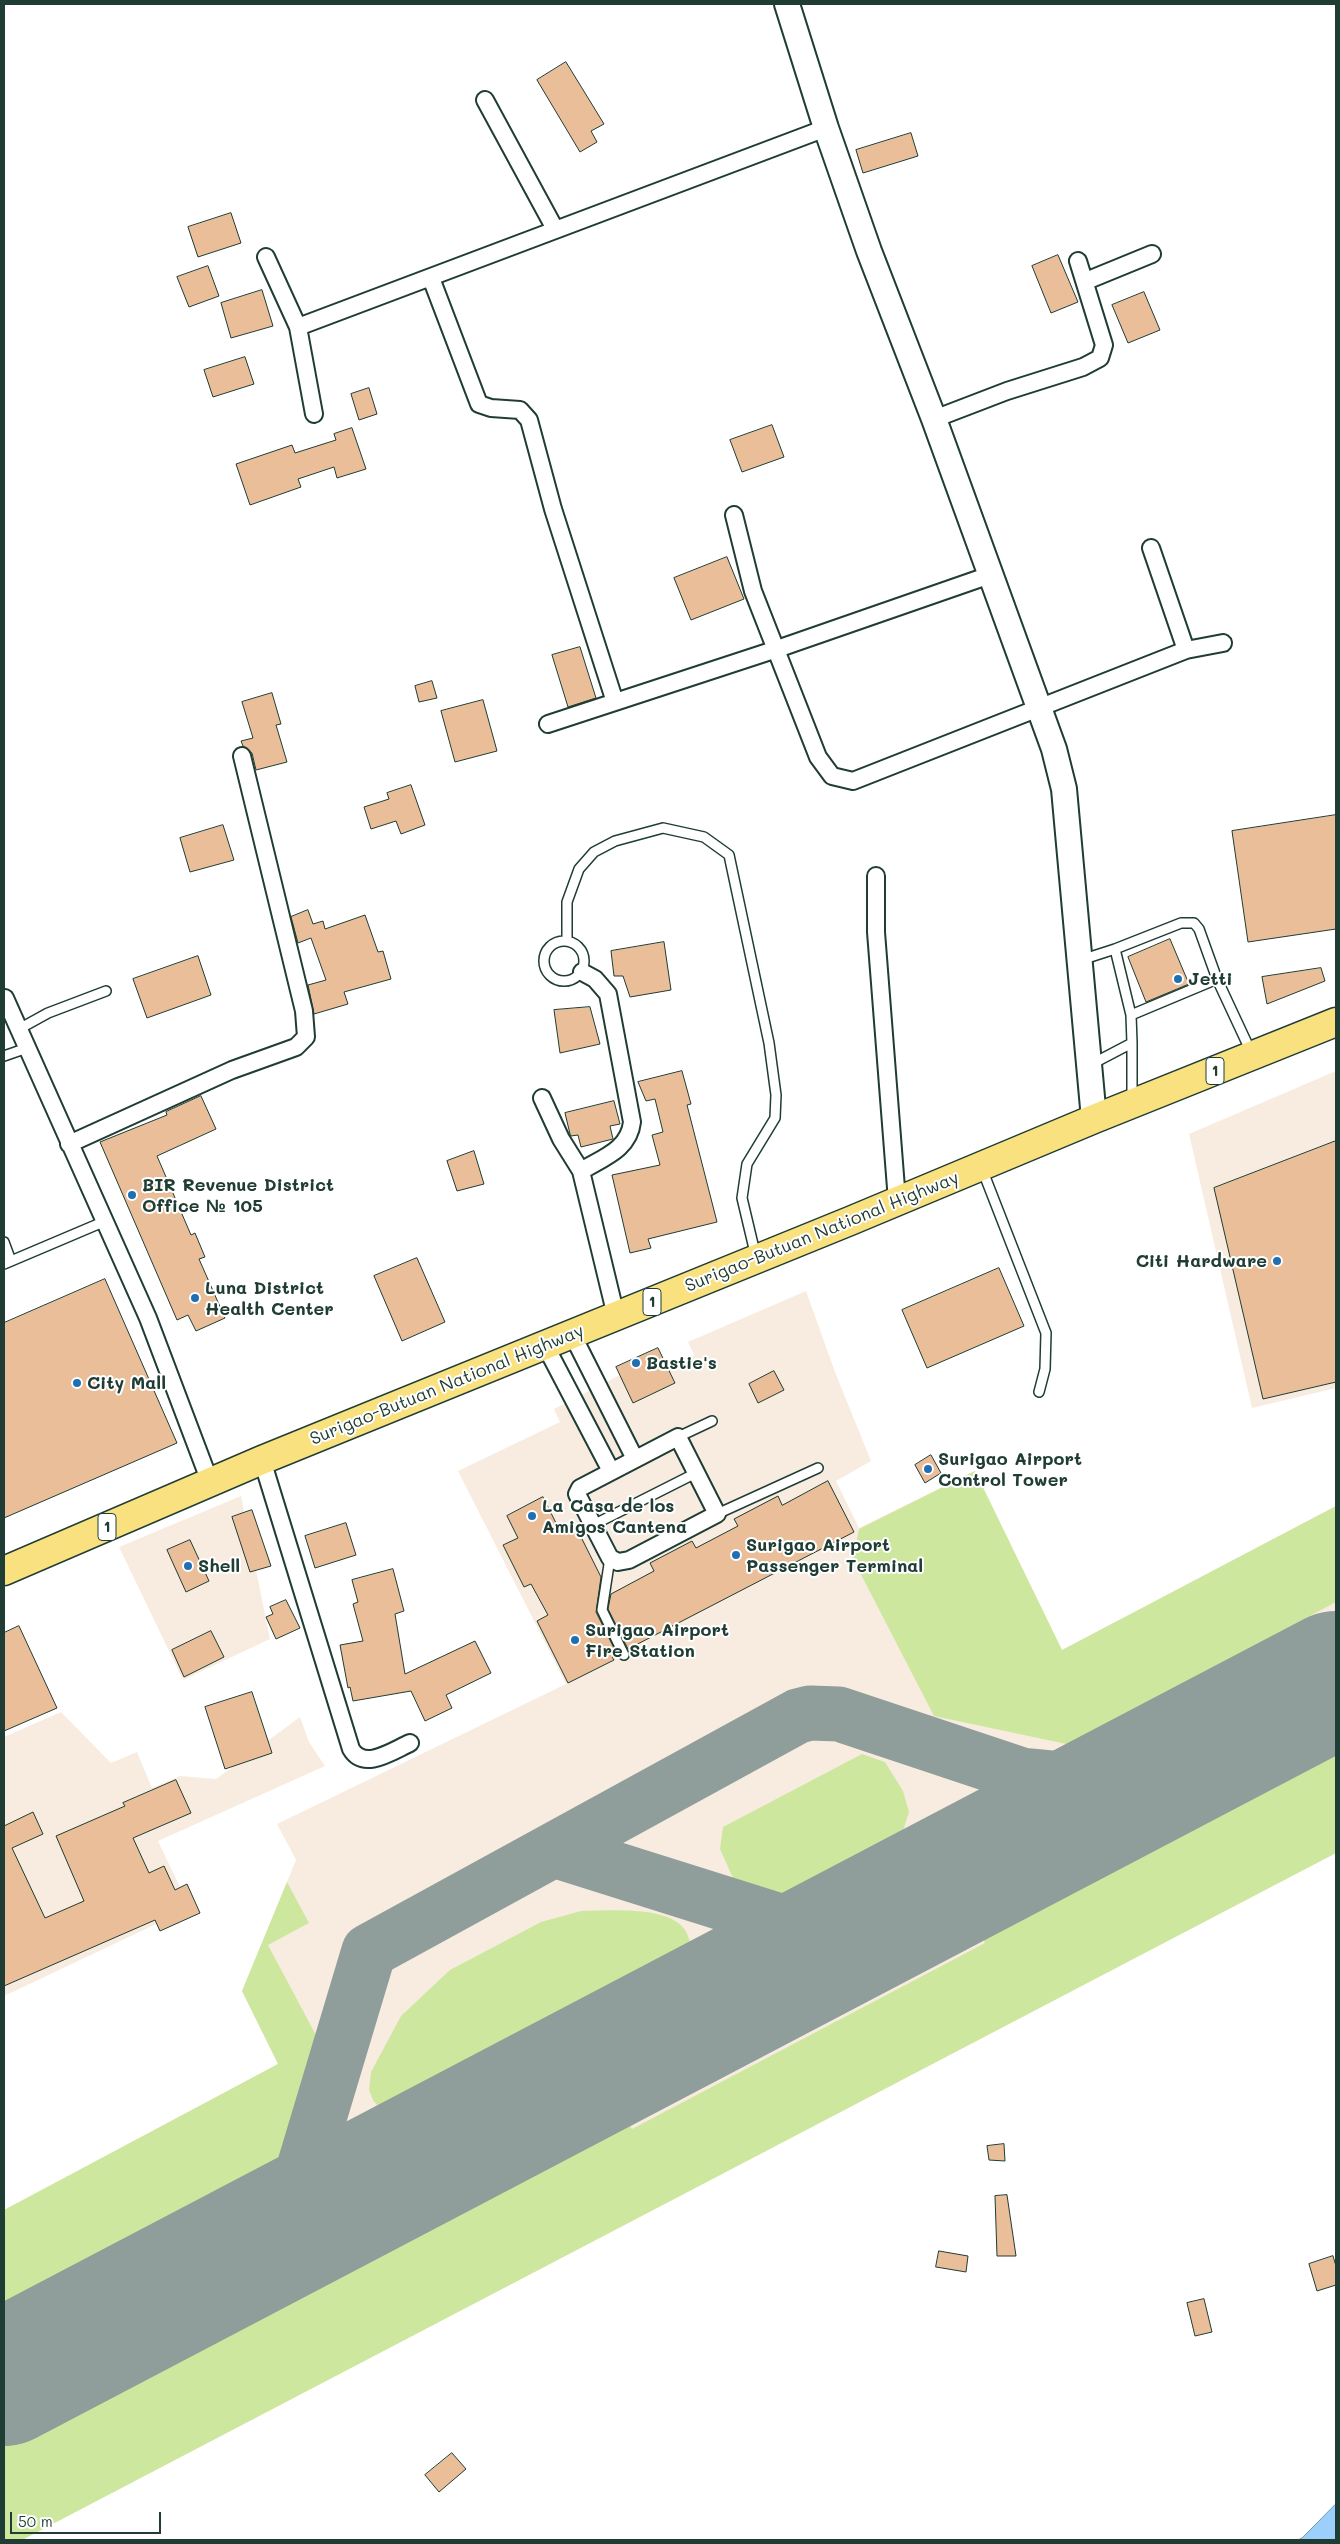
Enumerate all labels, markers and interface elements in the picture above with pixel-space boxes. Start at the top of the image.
place label: Jetti [1188,968,1233,990]
marker: Jetti [1172,973,1184,985]
road number: 1 [1206,1058,1224,1084]
street label: Surigao-Butuan National Highway [682,1167,962,1297]
place label: BIR Revenue District Office № 105 [142,1174,334,1216]
marker: BIR Revenue District Office № 105 [126,1189,138,1201]
place label: Citi Hardware [1136,1250,1267,1272]
marker: Citi Hardware [1271,1255,1283,1267]
place label: Luna District Health Center [205,1277,334,1320]
road number: 1 [643,1288,661,1315]
marker: Luna District Health Center [189,1292,201,1304]
street label: Surigao-Butuan National Highway [307,1320,587,1450]
place label: Bastie's [646,1352,717,1374]
marker: Bastie's [630,1357,642,1369]
place label: City Mall [87,1372,166,1394]
marker: City Mall [71,1377,83,1389]
place label: Surigao Airport Control Tower [938,1448,1082,1490]
marker: Surigao Airport Control Tower [922,1463,934,1475]
place label: La Casa de los Amigos Cantena [542,1495,687,1538]
marker: La Casa de los Amigos Cantena [526,1510,538,1522]
road number: 1 [98,1514,116,1540]
place label: Surigao Airport Passenger Terminal [746,1534,923,1576]
marker: Surigao Airport Passenger Terminal [730,1549,742,1561]
place label: Shell [198,1555,240,1577]
marker: Shell [182,1560,194,1572]
place label: Surigao Airport Fire Station [585,1619,729,1662]
marker: Surigao Airport Fire Station [569,1634,581,1646]
scale bar [12,2502,164,2534]
text: 50 m [18,2511,53,2531]

